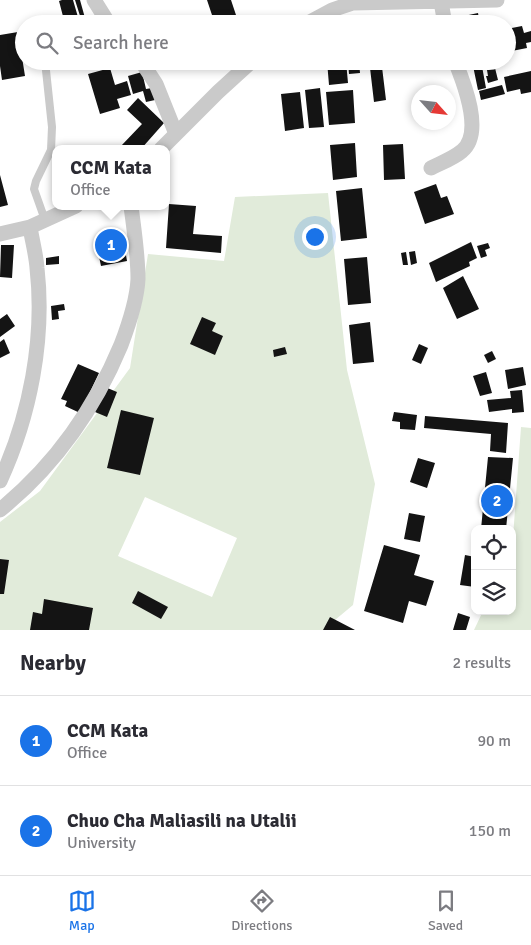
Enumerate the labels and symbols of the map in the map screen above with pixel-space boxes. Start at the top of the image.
north arrow [411,85,456,130]
your location [302,224,328,250]
pin: 1 [95,226,127,264]
pin: 2 [481,482,513,520]

